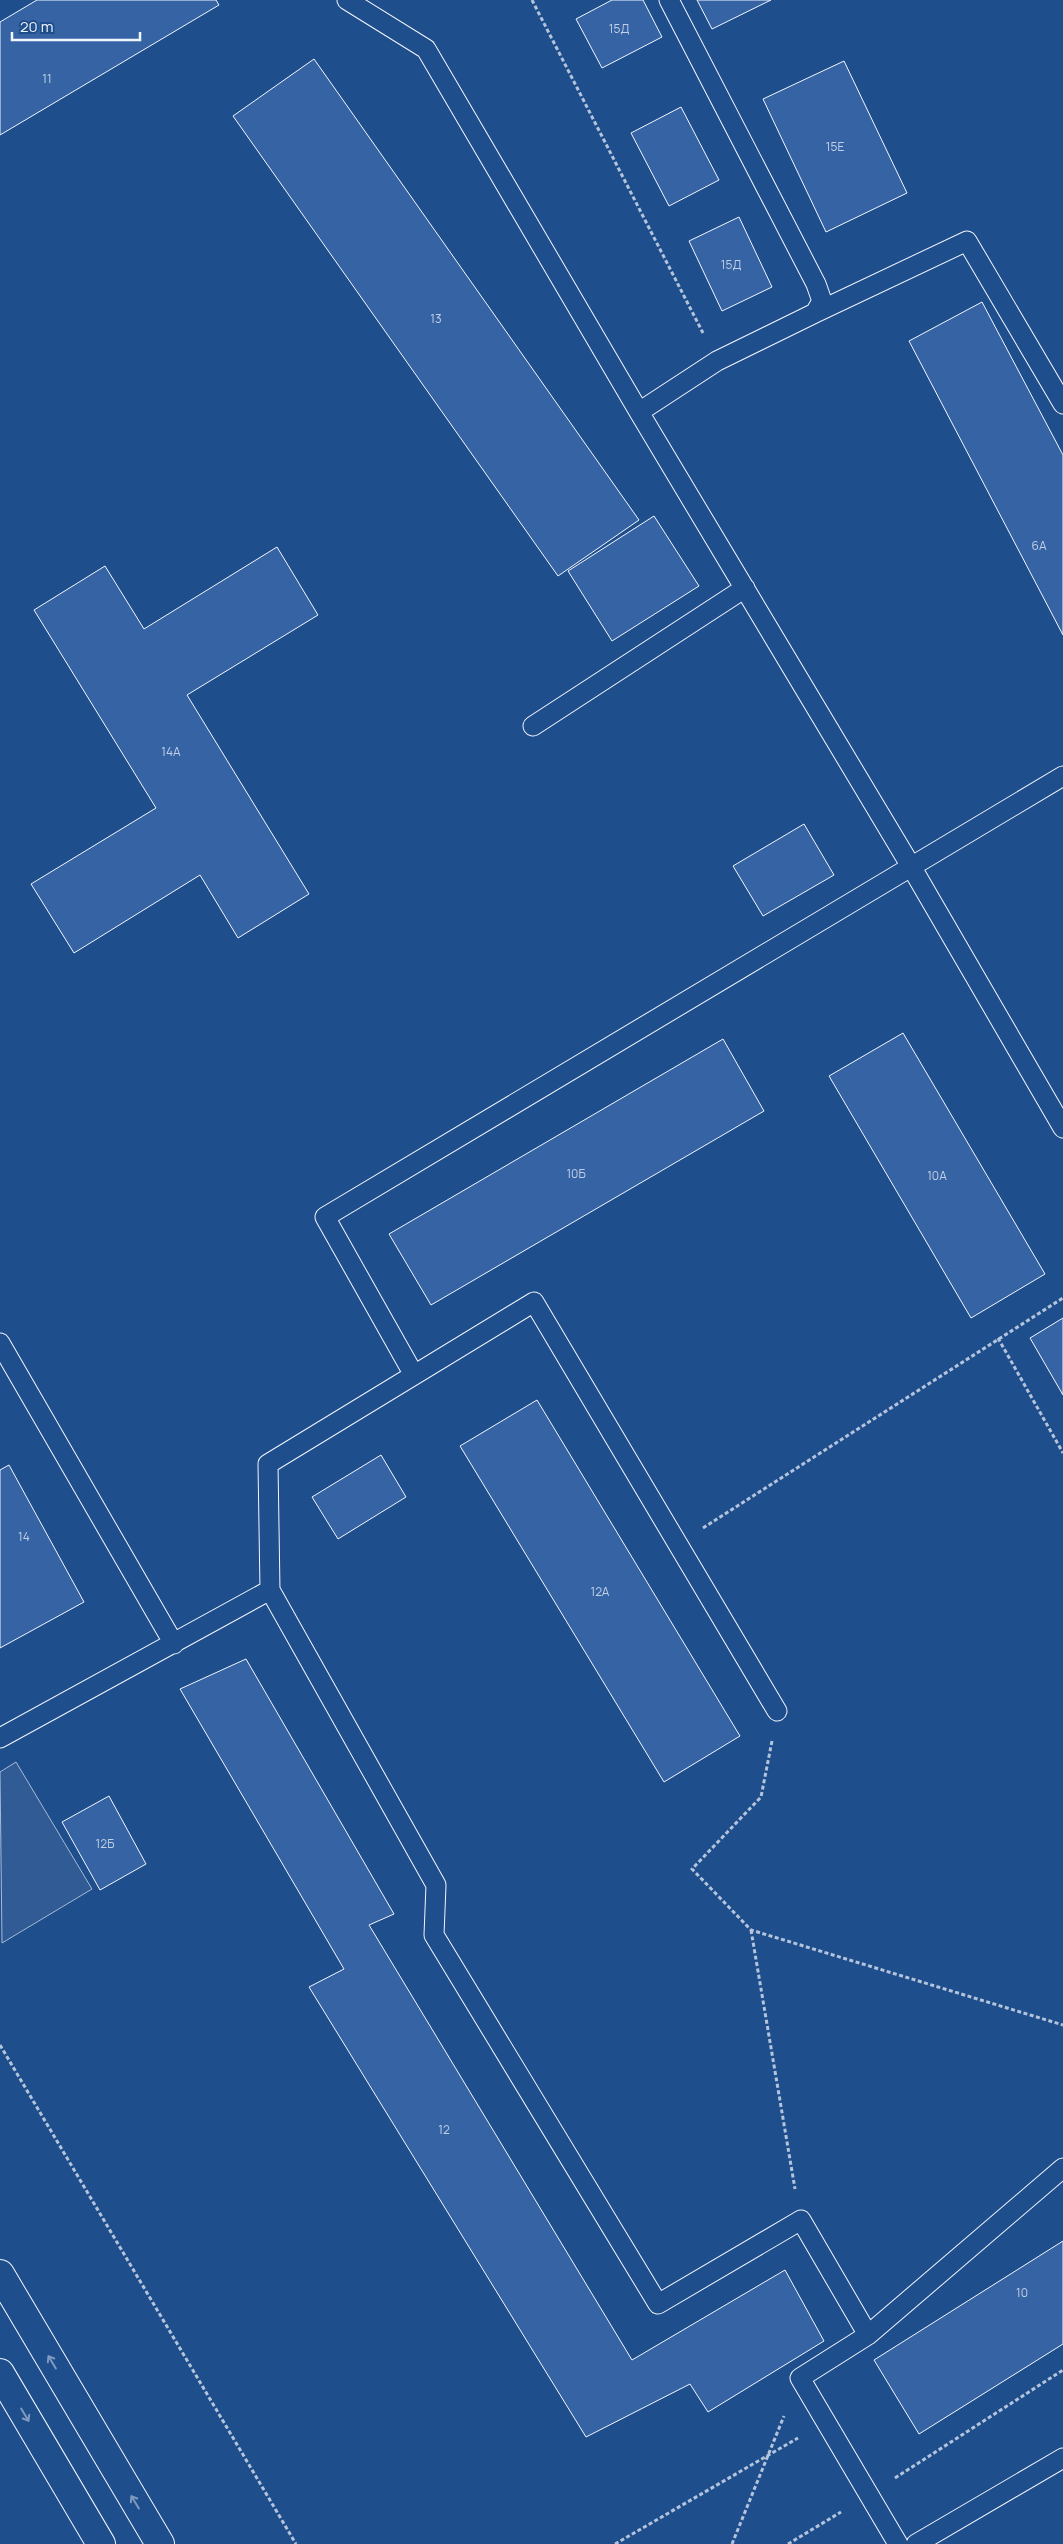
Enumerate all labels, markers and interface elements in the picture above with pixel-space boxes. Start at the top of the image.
scale bar [12,10,140,42]
text: 20 m [20,16,53,37]
house number: 15Д [609,20,629,37]
house number: 11 [42,70,52,87]
house number: 15Е [826,138,844,155]
house number: 15Д [721,256,741,273]
house number: 13 [430,310,442,327]
house number: 6А [1031,537,1047,554]
house number: 14А [161,743,181,760]
house number: 10Б [566,1165,586,1182]
house number: 10А [927,1167,947,1184]
house number: 14 [18,1528,30,1545]
house number: 12А [591,1583,610,1600]
house number: 12Б [96,1835,114,1852]
house number: 12 [438,2121,450,2138]
house number: 10 [1016,2284,1028,2301]
one-way arrow [47,2355,57,2370]
one-way arrow [20,2408,30,2422]
one-way arrow [129,2496,139,2510]

